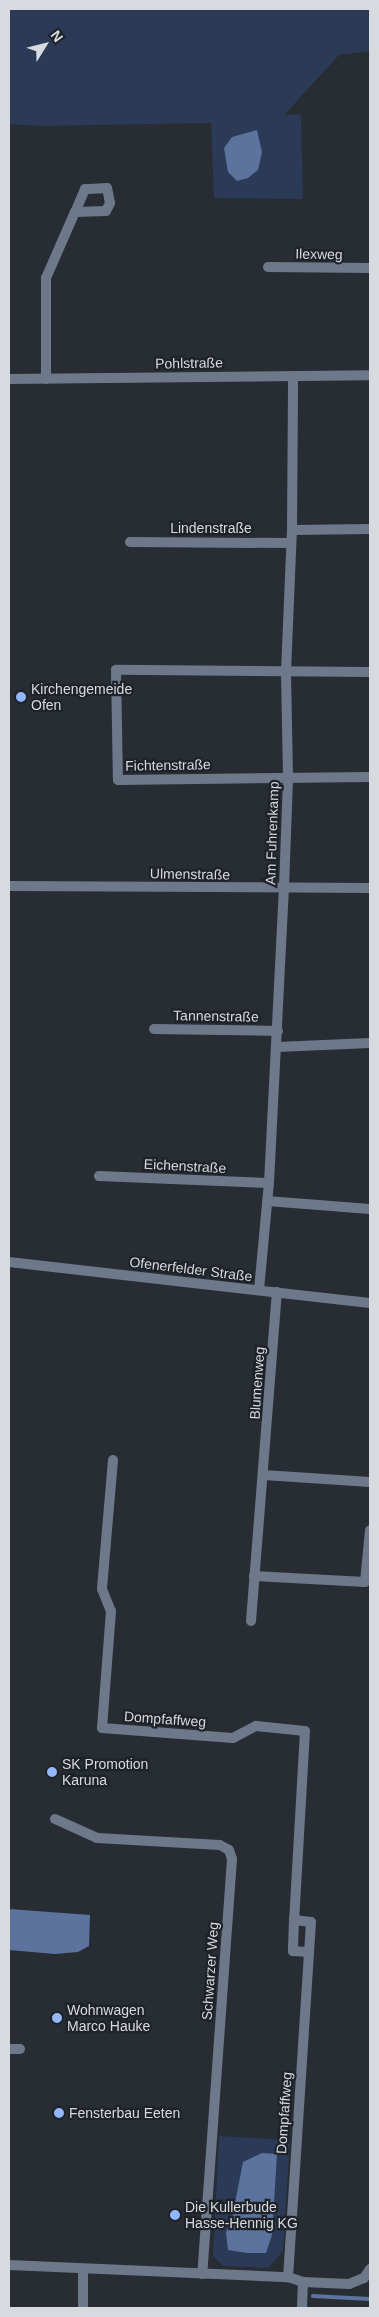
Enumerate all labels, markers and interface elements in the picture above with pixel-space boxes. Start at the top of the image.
north arrow [20,20,70,70]
text: N [48,27,67,45]
street label: Ilexweg [295,245,343,263]
street label: Pohlstraße [155,354,223,372]
street label: Lindenstraße [170,520,252,536]
place label: Kirchengemeide Ofen [31,681,132,714]
marker: Kirchengemeide Ofen [15,691,27,703]
street label: Fichtenstraße [125,756,211,774]
street label: Am Fuhrenkamp [262,781,282,885]
street label: Ulmenstraße [150,865,230,883]
street label: Tannenstraße [173,1007,259,1025]
street label: Eichenstraße [143,1155,227,1177]
street label: Ofenerfelder Straße [129,1253,253,1285]
street label: Blumenweg [246,1346,268,1420]
street label: Dompfaffweg [123,1708,207,1730]
place label: SK Promotion Karuna [62,1756,148,1788]
marker: SK Promotion Karuna [46,1766,58,1778]
street label: Schwarzer Weg [198,1921,222,2021]
place label: Wohnwagen Marco Hauke [67,2002,150,2034]
marker: Wohnwagen Marco Hauke [51,2012,63,2024]
street label: Dompfaffweg [273,2071,295,2155]
place label: Fensterbau Eeten [69,2105,180,2121]
marker: Fensterbau Eeten [53,2107,65,2119]
place label: Die Kullerbude Hasse-Hennig KG [185,2199,298,2232]
marker: Die Kullerbude Hasse-Hennig KG [169,2209,181,2221]

